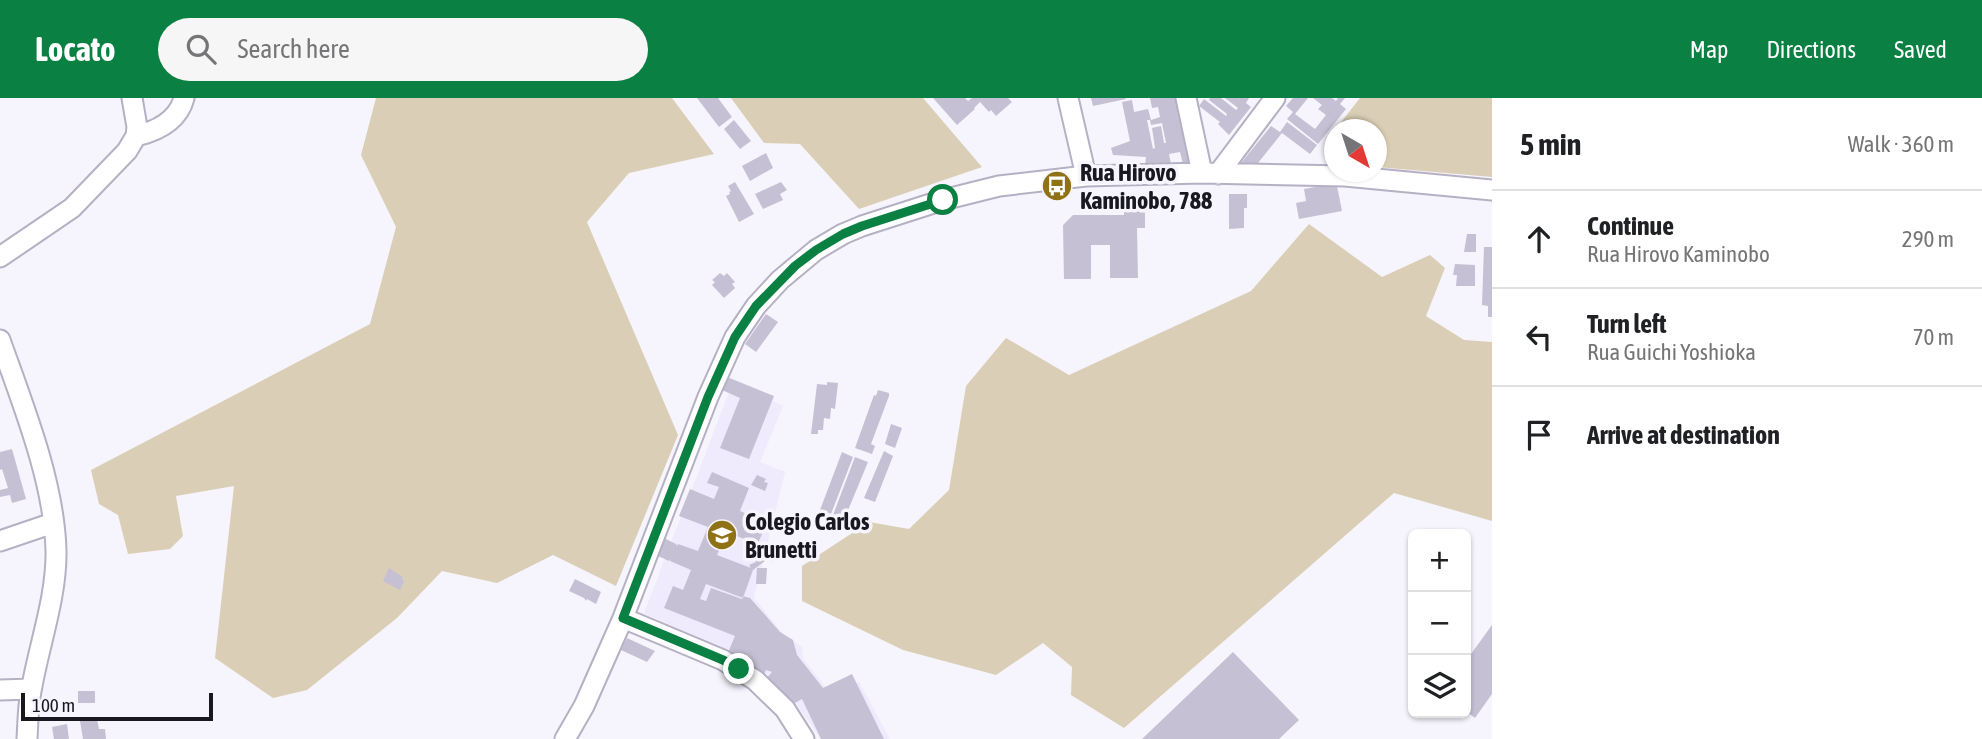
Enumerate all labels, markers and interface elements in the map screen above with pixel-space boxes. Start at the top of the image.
search box [158,18,648,81]
text: Locato [35,30,116,68]
icon: search [182,30,220,68]
text: Search here [238,34,350,64]
text: Map [1690,36,1728,63]
text: Directions [1766,36,1856,63]
text: Saved [1894,36,1947,63]
north arrow [1324,119,1387,182]
text: 5 min [1520,127,1581,161]
text: Walk · 360 m [1848,131,1954,157]
place label: Rua Hirovo Kaminobo, 788 [1080,159,1212,214]
bus stop icon: Rua Hirovo Kaminobo, 788 [1040,169,1074,203]
route start [927,184,958,215]
text: Continue [1587,211,1674,241]
icon: ahead [1520,220,1558,258]
text: 290 m [1902,226,1954,252]
text: Rua Hirovo Kaminobo [1587,241,1770,267]
text: Turn left [1587,309,1667,339]
icon: left [1520,318,1558,356]
text: 70 m [1913,324,1954,350]
text: Rua Guichi Yoshioka [1587,339,1756,365]
icon: arrive [1520,416,1558,454]
text: Arrive at destination [1587,420,1780,450]
place label: Colegio Carlos Brunetti [745,508,870,563]
school or university icon: Colegio Carlos Brunetti [705,518,739,552]
map controls [1408,529,1471,718]
button: + [1408,529,1471,592]
button: − [1408,592,1471,655]
route end [723,653,754,684]
button: layers [1408,655,1471,718]
scale bar [21,690,214,722]
text: 100 m [32,694,75,716]

